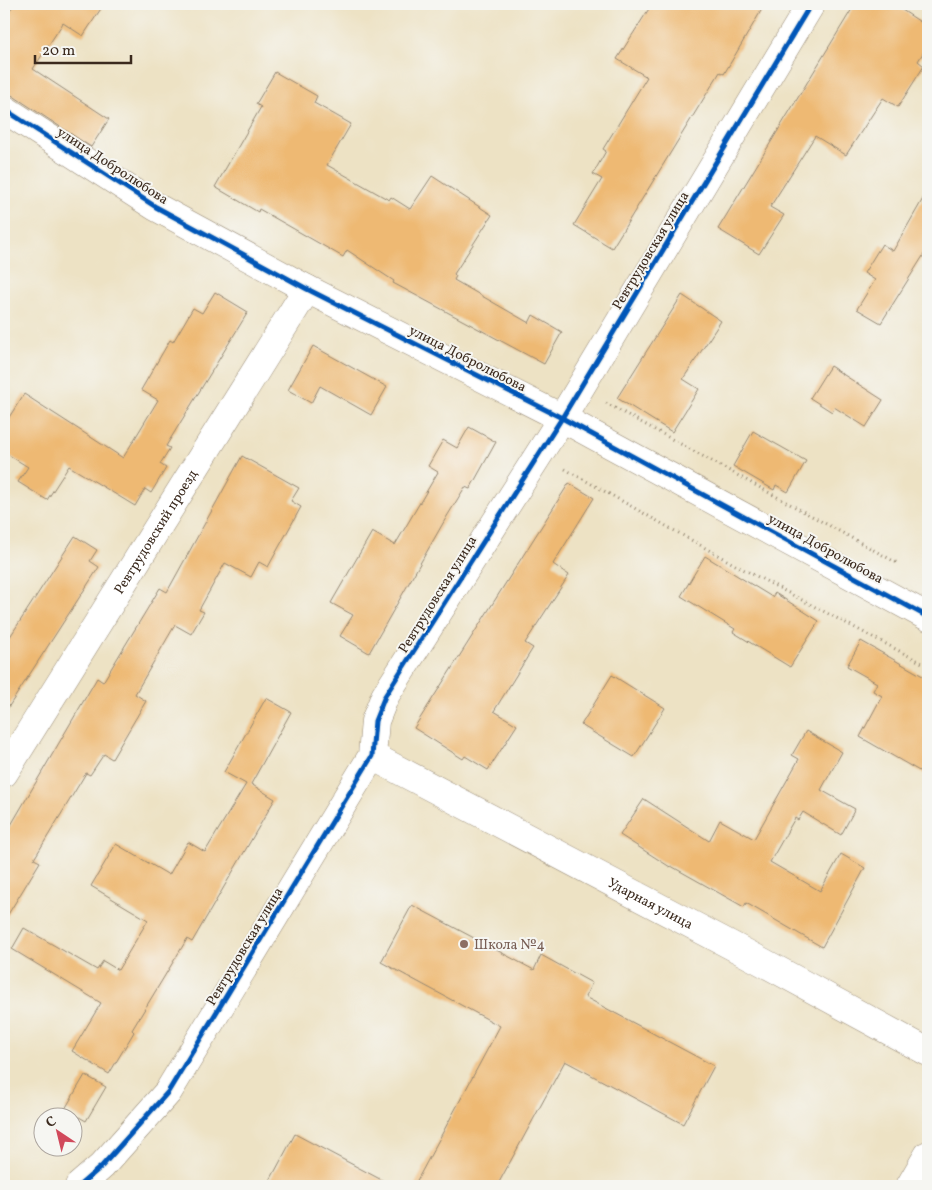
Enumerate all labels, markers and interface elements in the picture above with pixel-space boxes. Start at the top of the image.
scale bar [35,32,131,64]
text: 20 m [42,41,75,62]
street label: улица Добролюбова [53,123,172,209]
street label: Ревтрудовская улица [608,188,694,314]
street label: улица Добролюбова [405,321,529,397]
street label: Ревтрудовский проезд [110,466,203,598]
street label: улица Добролюбова [764,510,886,589]
street label: Ревтрудовская улица [394,533,482,657]
street label: Ударная улица [604,874,696,935]
street label: Ревтрудовская улица [202,884,288,1010]
place label: Школа №4 [474,936,545,955]
marker: Школа №4 [458,938,470,950]
north arrow [32,1108,82,1158]
text: С [42,1112,61,1133]

